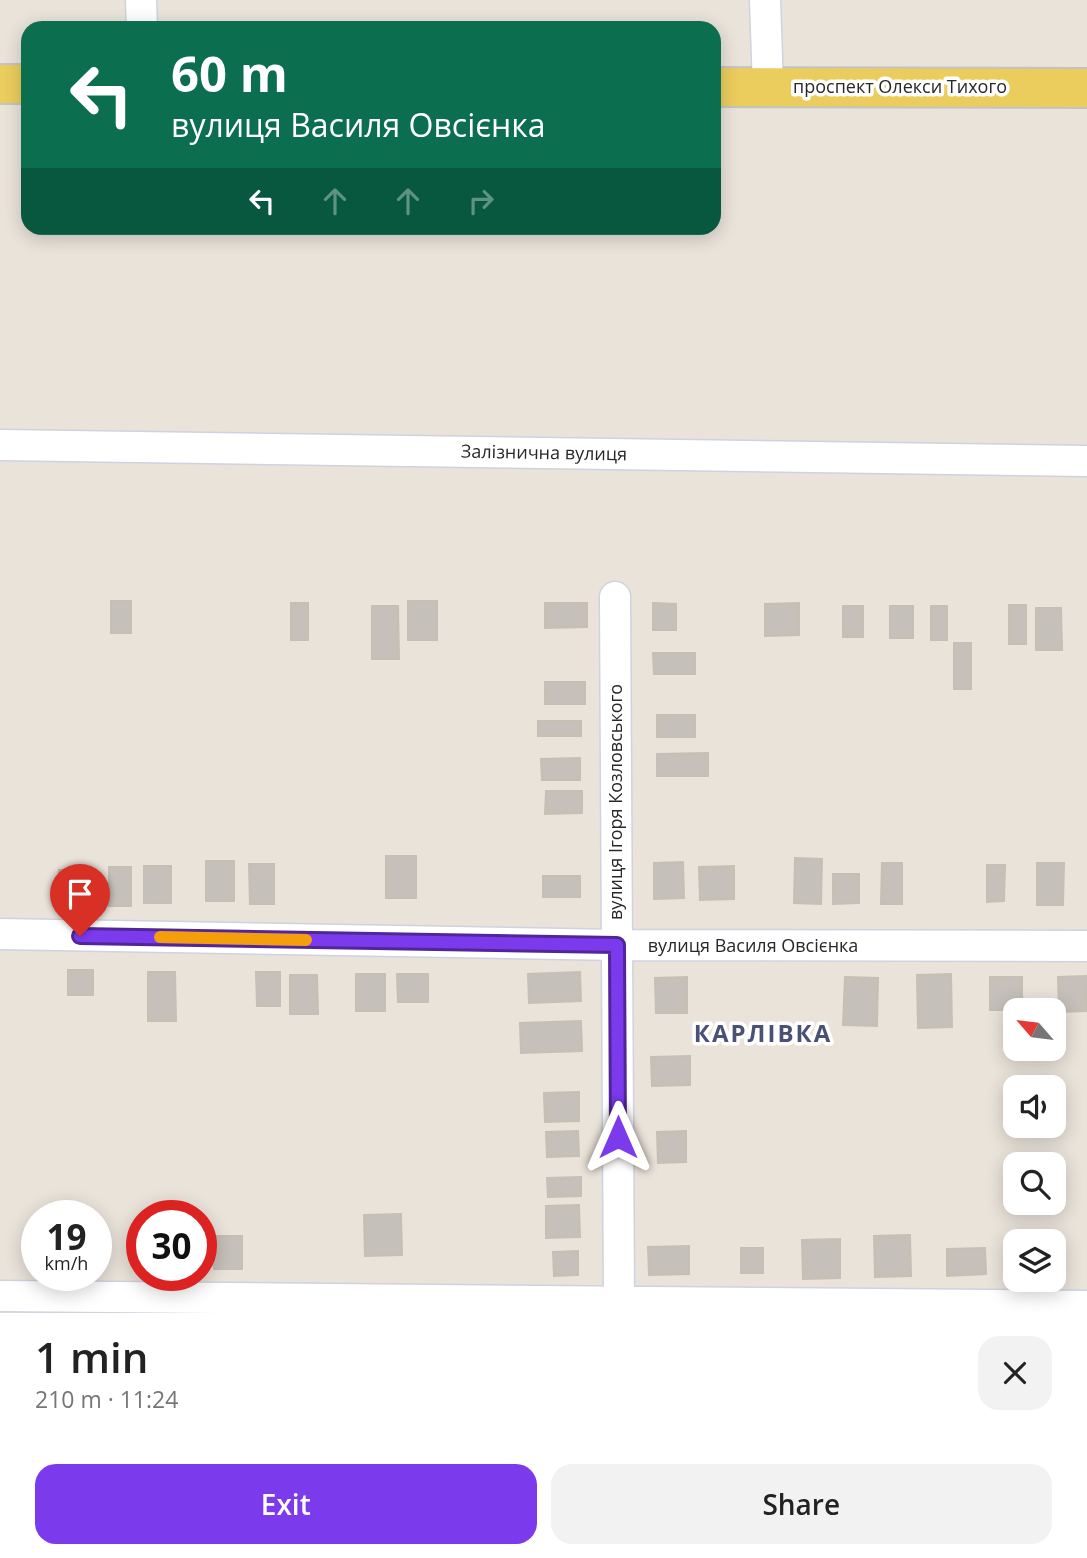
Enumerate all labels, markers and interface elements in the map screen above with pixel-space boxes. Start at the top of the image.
text: 60 m [171,40,288,106]
icon: left [56,49,147,140]
street label: проспект Олекси Тихого [793,74,1007,98]
text: вулиця Василя Овсієнка [171,103,546,146]
icon: left [243,182,281,220]
icon: ahead [316,182,354,220]
icon: ahead [389,182,427,220]
icon: right [462,182,500,220]
street label: Залізнична вулиця [461,439,627,465]
street label: вулиця Ігоря Козловського [603,684,627,920]
pin [50,864,110,936]
icon: arrive [61,875,99,913]
street label: вулиця Василя Овсієнка [648,933,858,957]
north arrow [1003,998,1066,1060]
map controls [1003,998,1066,1292]
district label: КАРЛІВКА [694,1016,832,1049]
button: sound [1003,1075,1066,1138]
position arrow [581,1100,655,1174]
button: search [1003,1152,1066,1215]
speed limit sign: 30 [126,1200,217,1291]
text: 19 [46,1213,87,1260]
button: layers [1003,1229,1066,1292]
text: km/h [45,1251,88,1275]
text: 1 min [35,1328,148,1385]
button: close [978,1336,1052,1410]
text: 210 m · 11:24 [35,1383,178,1415]
button: Exit [35,1464,537,1544]
button: Share [551,1464,1052,1544]

